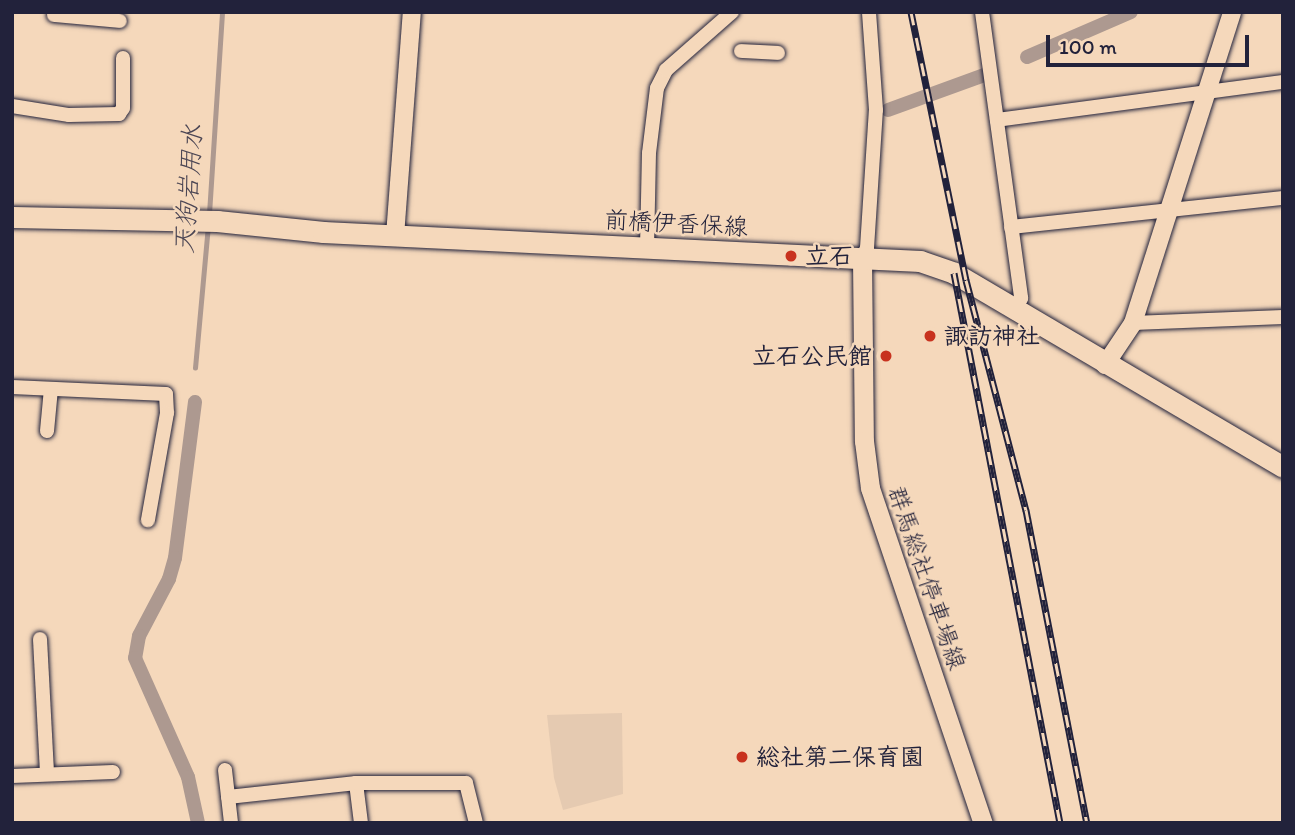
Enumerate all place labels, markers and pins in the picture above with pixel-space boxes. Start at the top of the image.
place label: 立石 [805,242,853,270]
marker: 立石 [783,248,799,264]
place label: 諏訪神社 [944,322,1040,350]
marker: 諏訪神社 [922,328,938,344]
place label: 立石公民館 [752,342,872,370]
marker: 立石公民館 [878,348,894,364]
place label: 総社第二保育園 [756,743,924,771]
marker: 総社第二保育園 [734,749,750,765]

